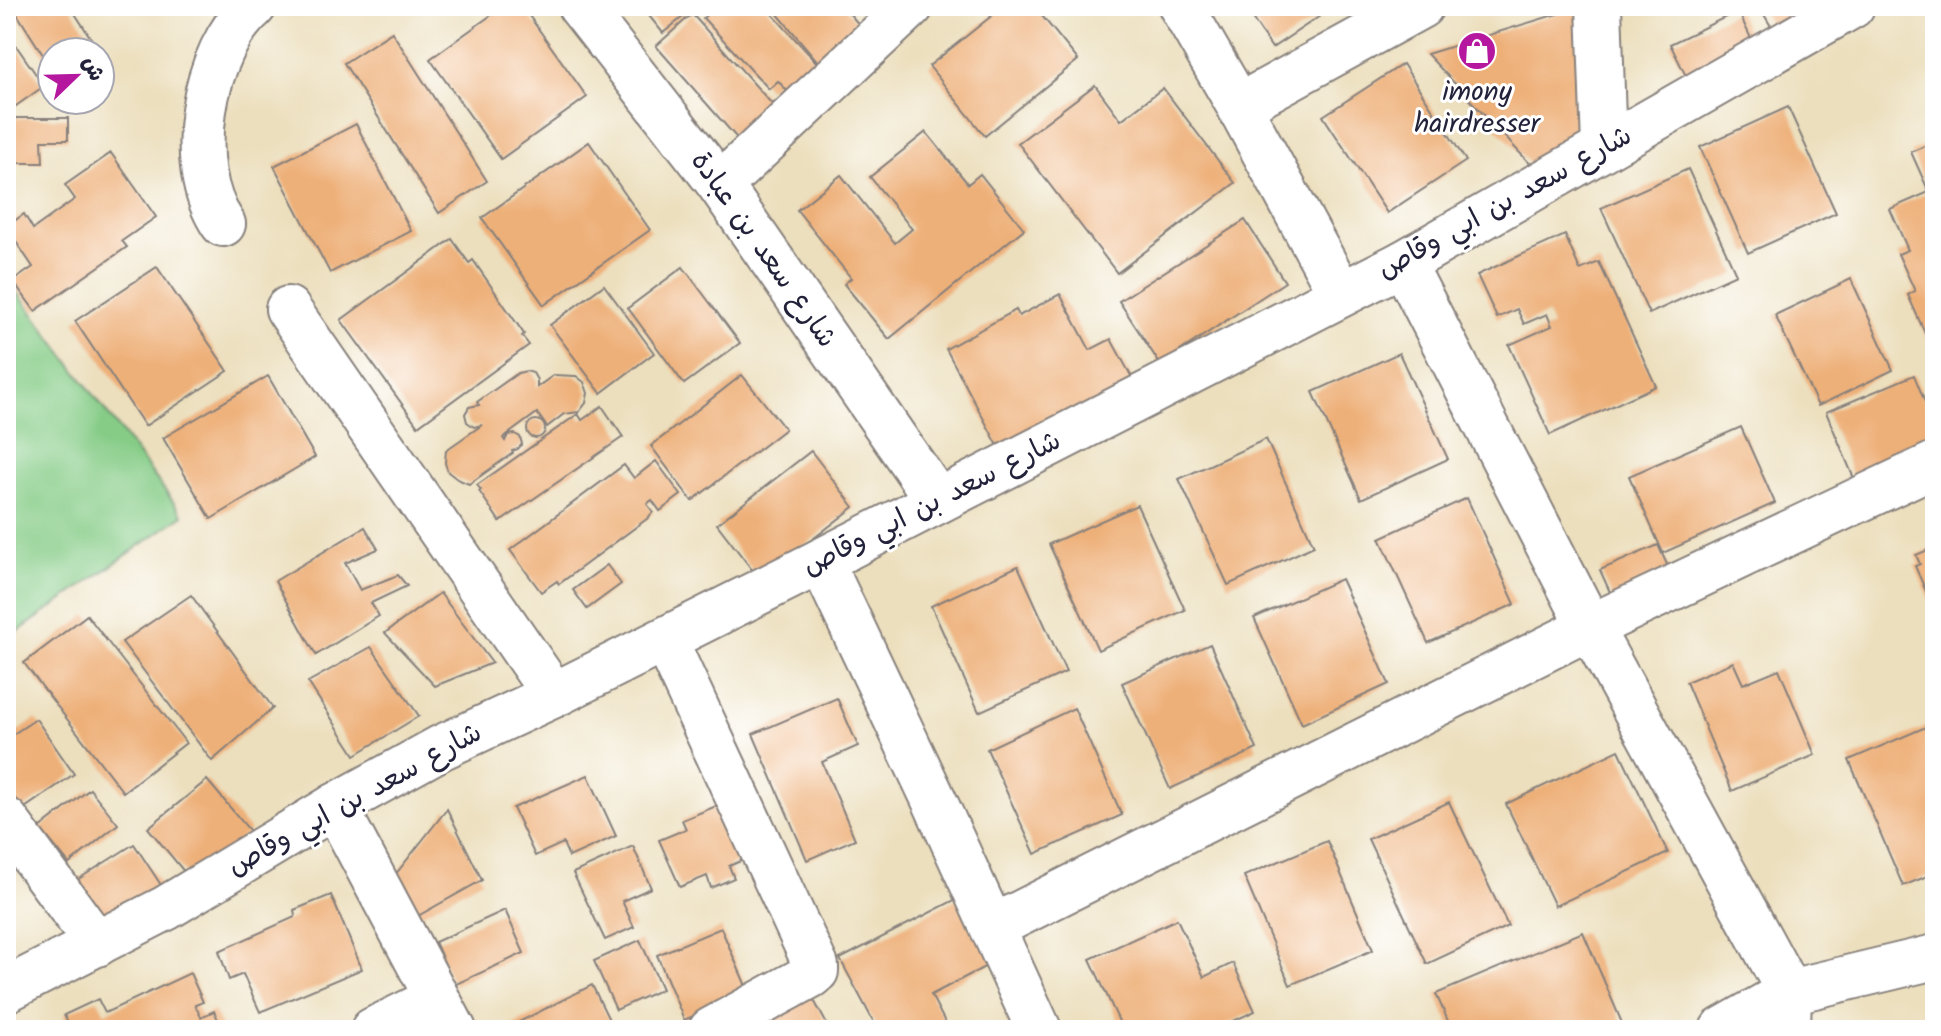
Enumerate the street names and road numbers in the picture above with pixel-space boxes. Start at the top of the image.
street label: شارع سعد بن ابي وقاص [1369,114,1641,292]
street label: شارع سعد بن عبادة [678,142,848,358]
street label: شارع سعد بن ابي وقاص [795,419,1069,589]
street label: شارع سعد بن ابي وقاص [219,711,491,889]

